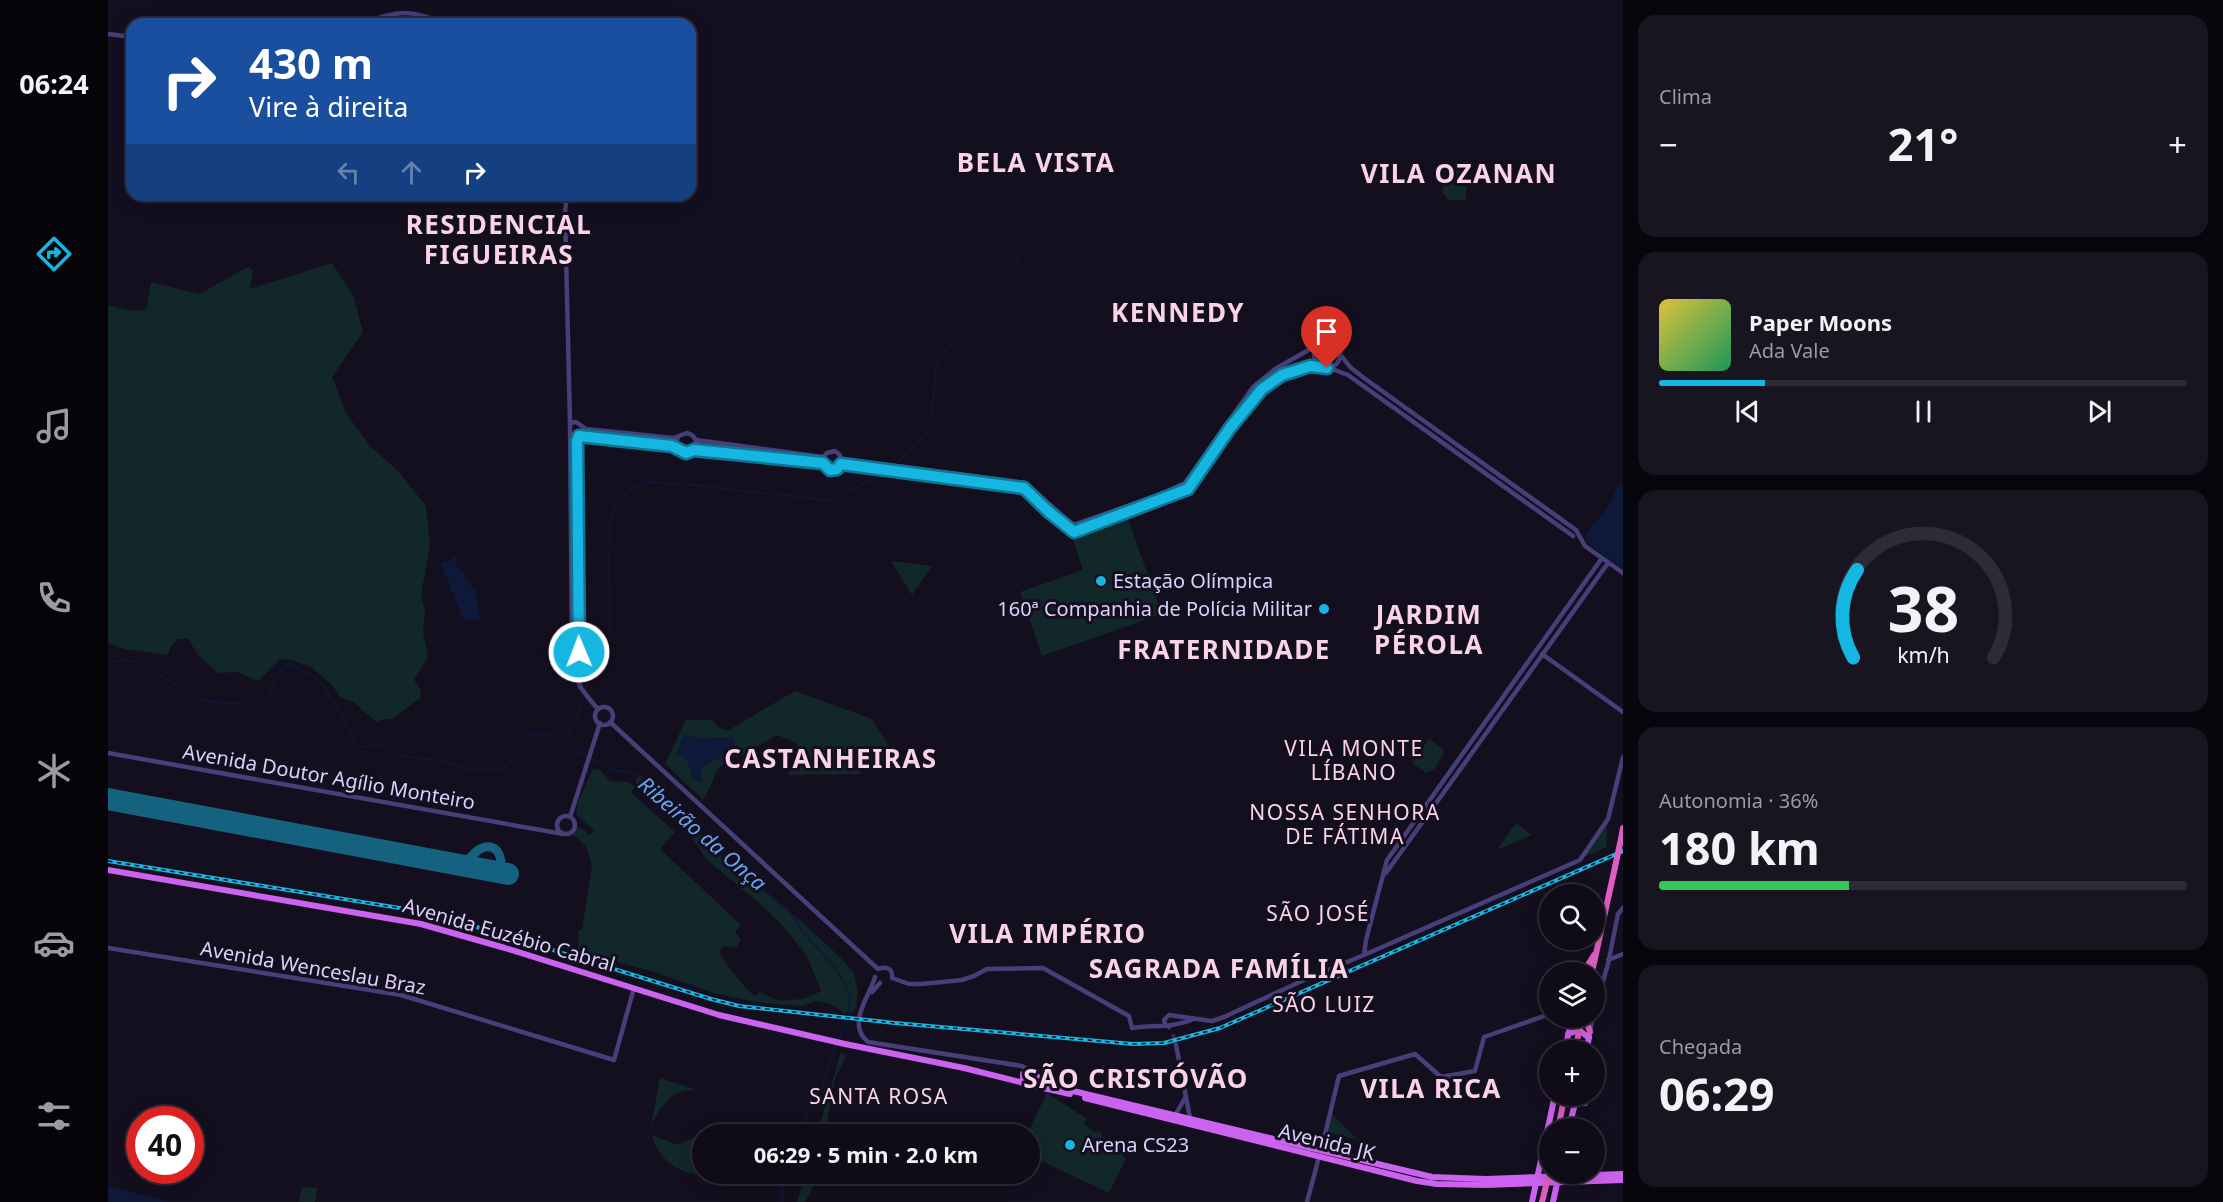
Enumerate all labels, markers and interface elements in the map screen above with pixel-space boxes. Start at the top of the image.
text: 430 m [249,34,373,91]
icon: right [150,42,228,120]
text: 06:24 [19,65,89,102]
text: Clima [1659,83,1712,110]
text: Vire à direita [249,88,408,125]
text: 21° [1888,113,1958,174]
text: − [1659,122,1678,167]
text: + [2168,122,2187,167]
district label: BELA VISTA [957,144,1115,180]
district label: VILA OZANAN [1361,155,1557,191]
icon: left [332,156,365,189]
icon: ahead [395,156,428,189]
icon: right [458,156,491,189]
district label: RESIDENCIAL FIGUEIRAS [406,206,592,272]
icon: directions [33,233,75,275]
district label: KENNEDY [1111,294,1245,330]
pin [1301,306,1352,368]
text: Paper Moons [1749,307,1892,337]
icon: arrive [1310,315,1343,348]
text: Ada Vale [1749,337,1830,364]
icon: previous [1731,395,1764,428]
icon: pause [1907,395,1940,428]
icon: next [2083,395,2116,428]
icon: music [33,405,75,447]
text: 38 [1887,565,1959,650]
place label: Estação Olímpica [1113,567,1273,594]
marker: Estação Olímpica [1094,574,1108,588]
icon: phone [33,577,75,619]
place label: 160ª Companhia de Polícia Militar [997,595,1312,622]
district label: JARDIM PÉROLA [1374,596,1484,662]
marker: 160ª Companhia de Polícia Militar [1317,602,1331,616]
position arrow [547,620,611,684]
district label: FRATERNIDADE [1117,631,1331,667]
text: km/h [1897,640,1949,669]
district label: VILA MONTE LÍBANO [1284,734,1424,786]
street label: Avenida Doutor Agílio Monteiro [181,737,477,816]
district label: CASTANHEIRAS [724,740,938,776]
icon: climate [33,750,75,792]
water label: Ribeirão da Onça [633,770,773,897]
text: Autonomia · 36% [1659,787,1818,814]
district label: NOSSA SENHORA DE FÁTIMA [1249,798,1441,850]
text: 180 km [1659,817,1820,878]
map controls [1539,884,1605,1184]
button: search [1539,884,1605,950]
street label: Avenida Euzébio Cabral [400,891,618,978]
district label: SÃO JOSÉ [1266,899,1370,927]
district label: VILA IMPÉRIO [949,915,1147,951]
icon: car [33,922,75,964]
street label: Avenida Wenceslau Braz [198,934,428,1001]
district label: SAGRADA FAMÍLIA [1089,950,1349,986]
button: layers [1539,962,1605,1028]
district label: SÃO LUIZ [1272,990,1376,1018]
text: Chegada [1659,1033,1742,1060]
button: + [1539,1040,1605,1106]
district label: SÃO CRISTÓVÃO [1023,1060,1249,1096]
text: 06:29 [1659,1063,1775,1124]
district label: VILA RICA [1360,1070,1502,1106]
district label: SANTA ROSA [809,1082,949,1110]
icon: filters [33,1095,75,1137]
speed limit sign: 40 [126,1106,204,1184]
street label: Avenida JK [1276,1117,1379,1167]
button: − [1539,1118,1605,1184]
place label: Arena CS23 [1082,1131,1189,1158]
marker: Arena CS23 [1063,1138,1077,1152]
text: 06:29 · 5 min · 2.0 km [754,1139,978,1169]

